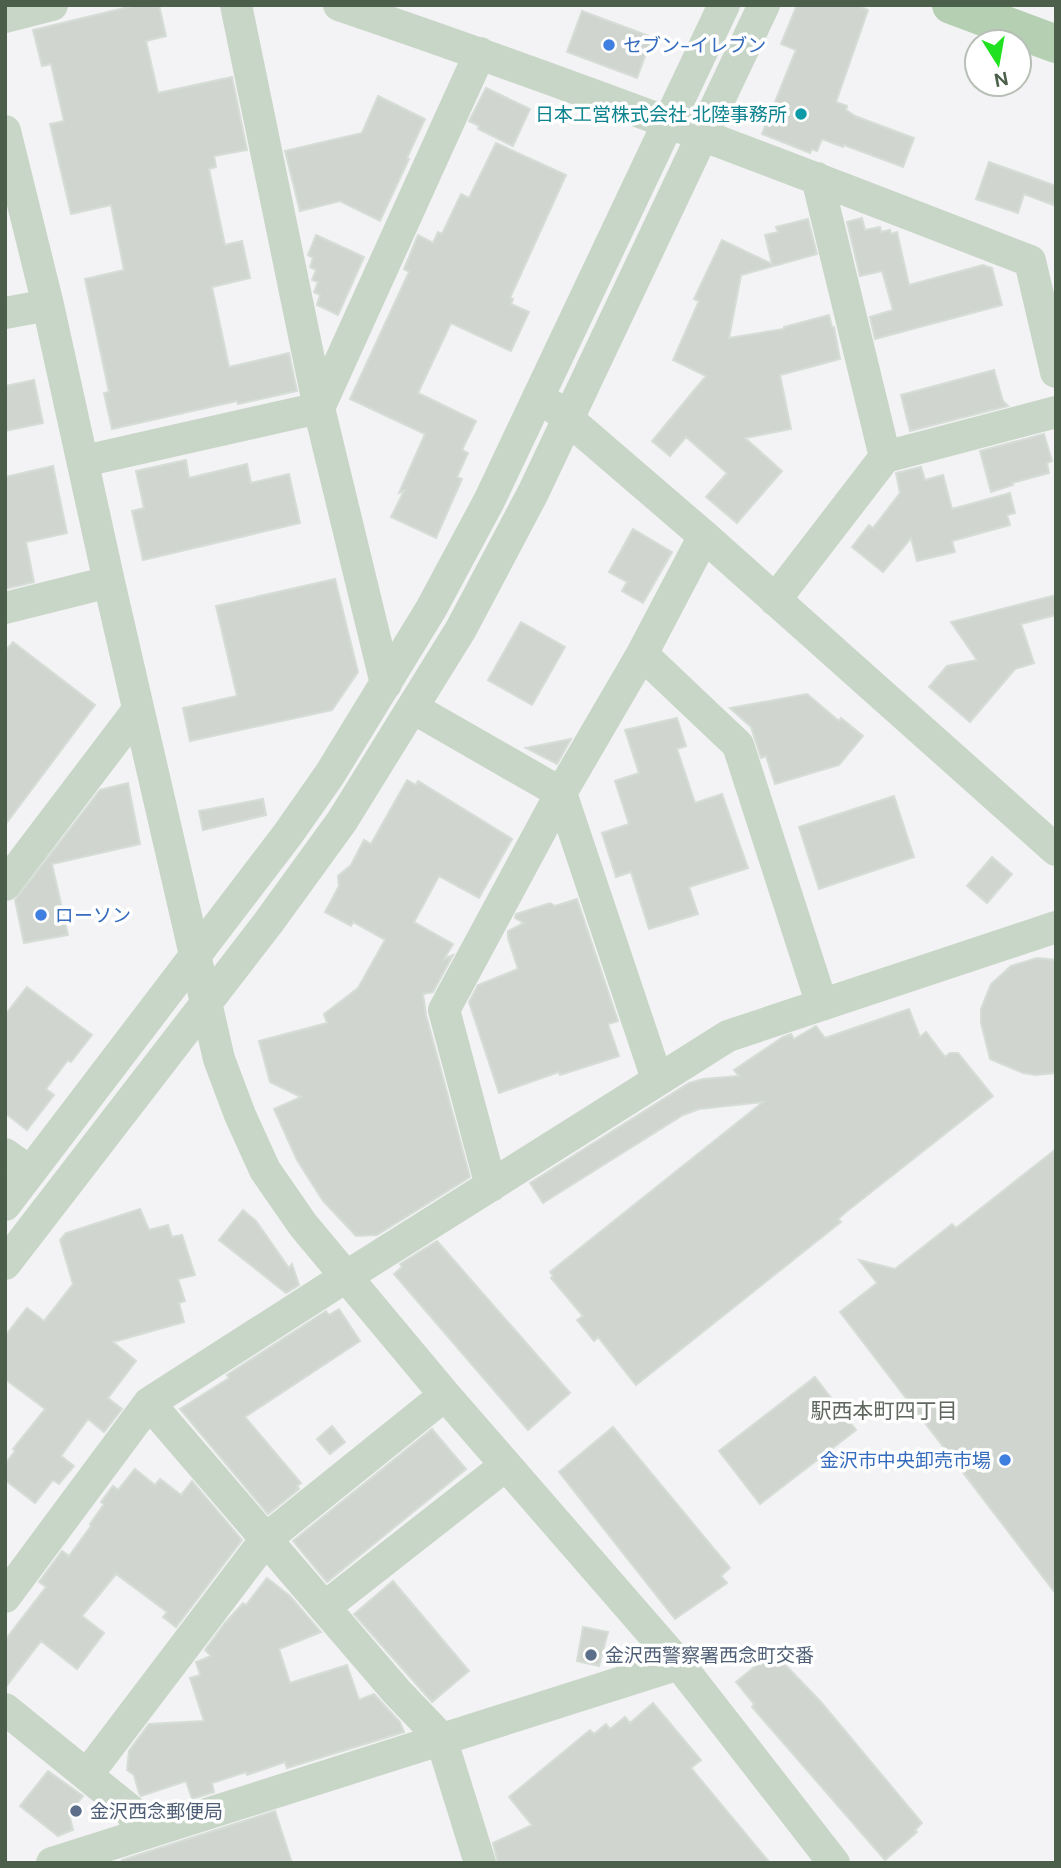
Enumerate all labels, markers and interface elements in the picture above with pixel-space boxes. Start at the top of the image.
north arrow [963,28,1033,98]
place label: セブン-イレブン [623,33,766,58]
marker: セブン-イレブン [601,37,617,53]
text: N [992,66,1010,93]
place label: 日本工営株式会社 北陸事務所 [535,102,787,127]
marker: 日本工営株式会社 北陸事務所 [793,106,809,122]
place label: ローソン [55,903,131,928]
marker: ローソン [33,907,49,923]
district label: 駅西本町四丁目 [811,1397,958,1425]
place label: 金沢市中央卸売市場 [820,1448,991,1473]
marker: 金沢市中央卸売市場 [997,1452,1013,1468]
place label: 金沢西警察署西念町交番 [605,1643,814,1668]
marker: 金沢西警察署西念町交番 [583,1647,599,1663]
place label: 金沢西念郵便局 [90,1799,223,1824]
marker: 金沢西念郵便局 [68,1803,84,1819]

